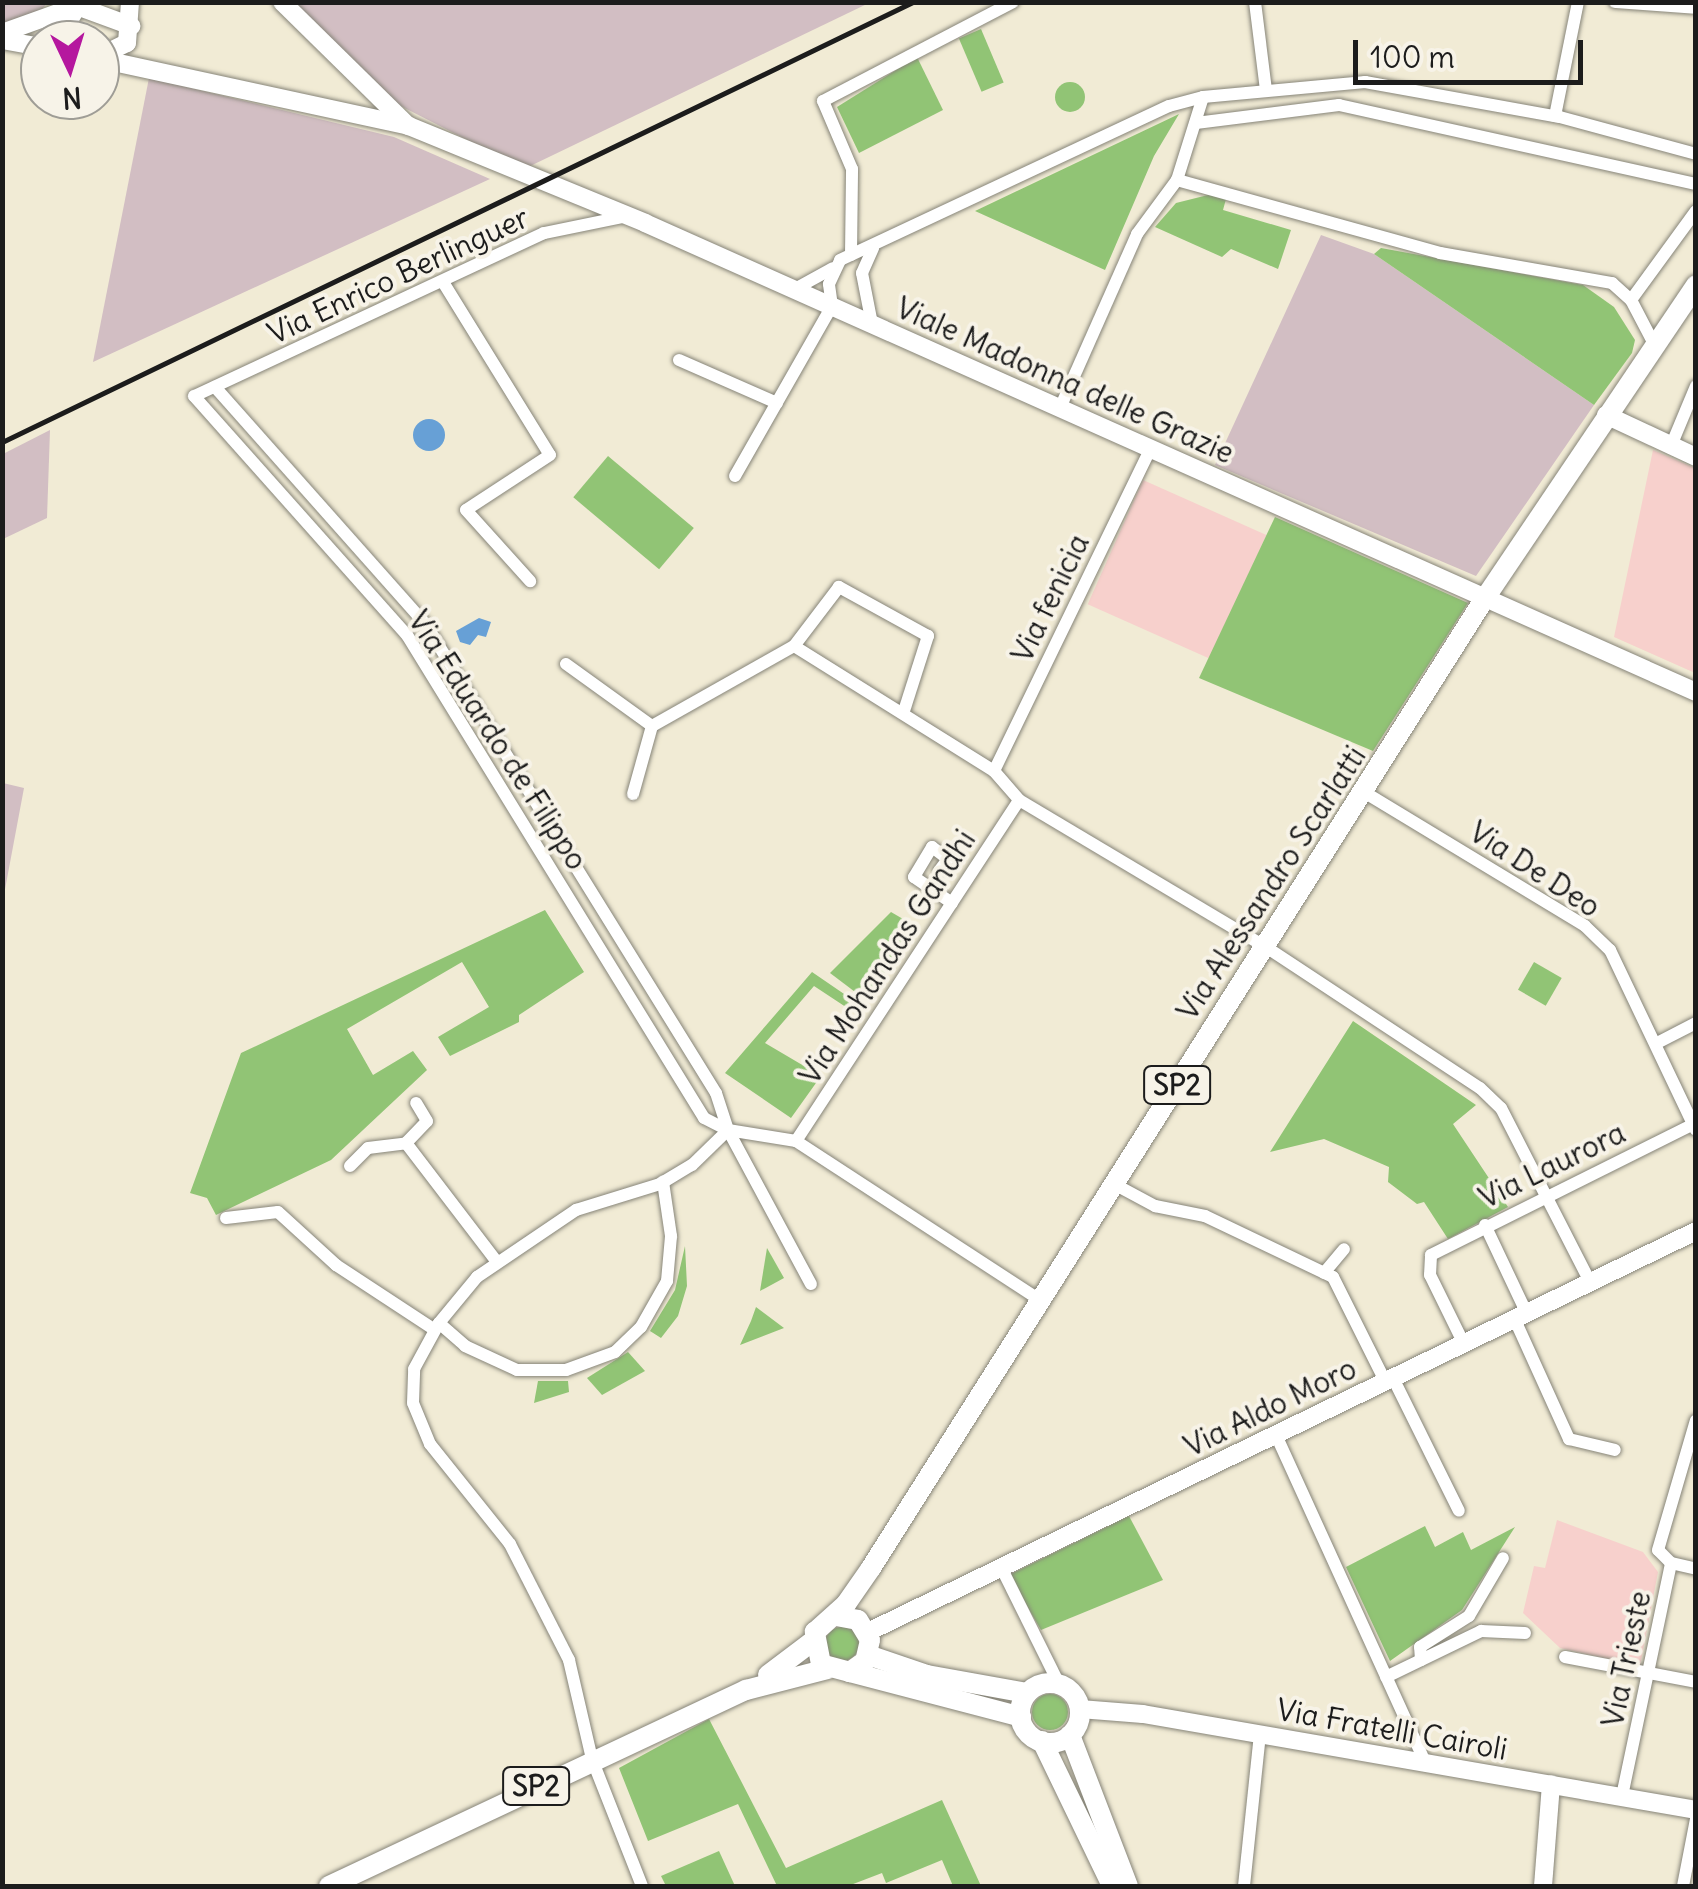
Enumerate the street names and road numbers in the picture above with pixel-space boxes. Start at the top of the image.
street label: Via Enrico Berlinguer [262,199,534,351]
street label: Viale Madonna delle Grazie [891,289,1239,471]
street label: Via fenicia [1004,528,1096,668]
street label: Via Eduardo de Filippo [401,604,595,876]
street label: Via Alessandro Scarlatti [1169,739,1373,1027]
street label: Via De Deo [1463,813,1607,925]
street label: Via Mohandas Gandhi [791,823,983,1091]
road number: SP2 [1142,1062,1212,1108]
street label: Via Laurora [1473,1114,1631,1216]
street label: Via Aldo Moro [1178,1350,1362,1464]
street label: Via Trieste [1594,1588,1658,1730]
street label: Via Fratelli Cairoli [1274,1691,1510,1767]
road number: SP2 [501,1763,571,1809]

